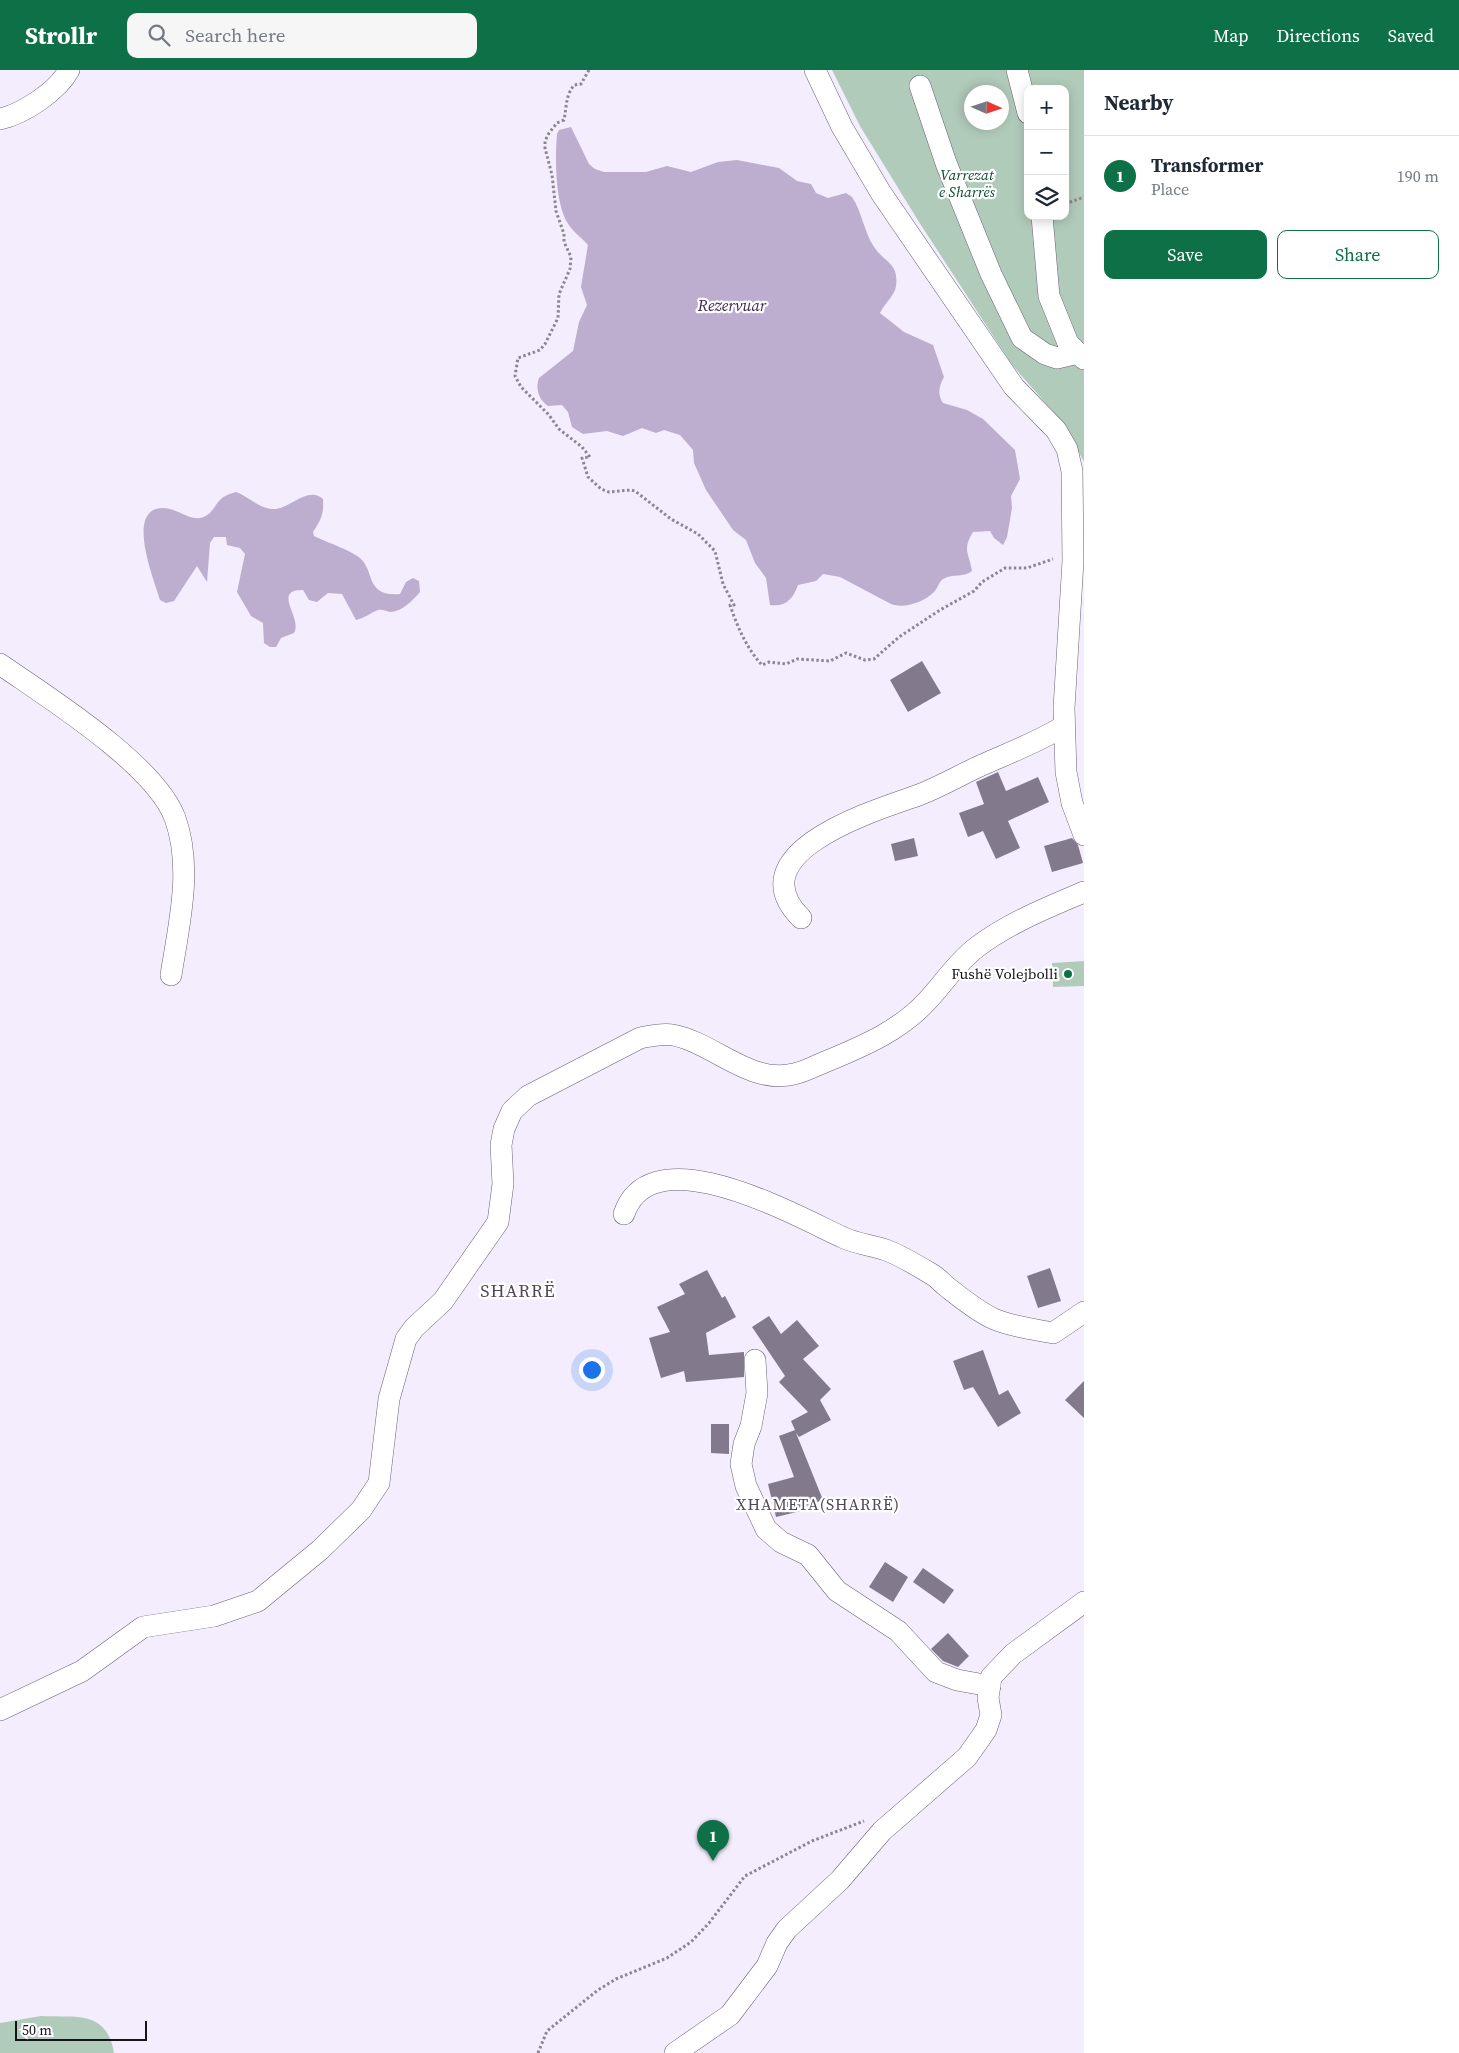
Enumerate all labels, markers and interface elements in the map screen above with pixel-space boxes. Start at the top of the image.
search box [127,13,477,58]
text: Strollr [25,19,97,52]
icon: search [145,21,173,49]
text: Search here [185,22,285,48]
text: Map [1213,23,1249,48]
text: Directions [1277,23,1360,48]
text: Saved [1388,23,1434,48]
north arrow [964,85,1009,130]
map controls [1024,85,1069,220]
button: + [1024,85,1069,130]
text: Nearby [1104,88,1174,117]
button: − [1024,130,1069,175]
text: Transformer [1151,152,1263,178]
park label: Varrezat e Sharrës [939,164,996,202]
text: 1 [1116,165,1124,187]
text: 190 m [1397,165,1439,187]
button: layers [1024,175,1069,220]
text: Place [1151,178,1189,200]
button: Save [1104,230,1267,279]
button: Share [1277,230,1439,279]
water label: Rezervuar [697,294,767,316]
place label: Fushë Volejbolli [951,963,1058,984]
marker: Fushë Volejbolli [1062,968,1074,980]
district label: SHARRË [480,1278,556,1303]
your location [579,1357,605,1383]
district label: XHAMETA(SHARRË) [736,1493,900,1515]
pin: 1 [697,1820,729,1861]
scale bar [15,2018,148,2041]
text: 50 m [22,2020,52,2040]

